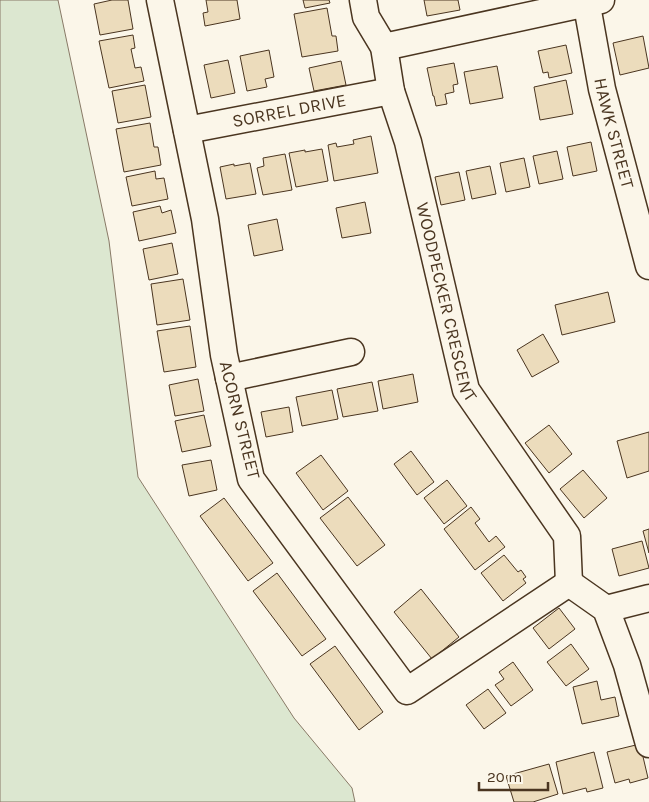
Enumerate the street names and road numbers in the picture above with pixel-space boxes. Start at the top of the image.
street label: HAWK STREET [589,76,639,191]
street label: SORREL DRIVE [230,89,348,132]
street label: WOODPECKER CRESCENT [411,200,482,406]
street label: ACORN STREET [215,359,265,481]

